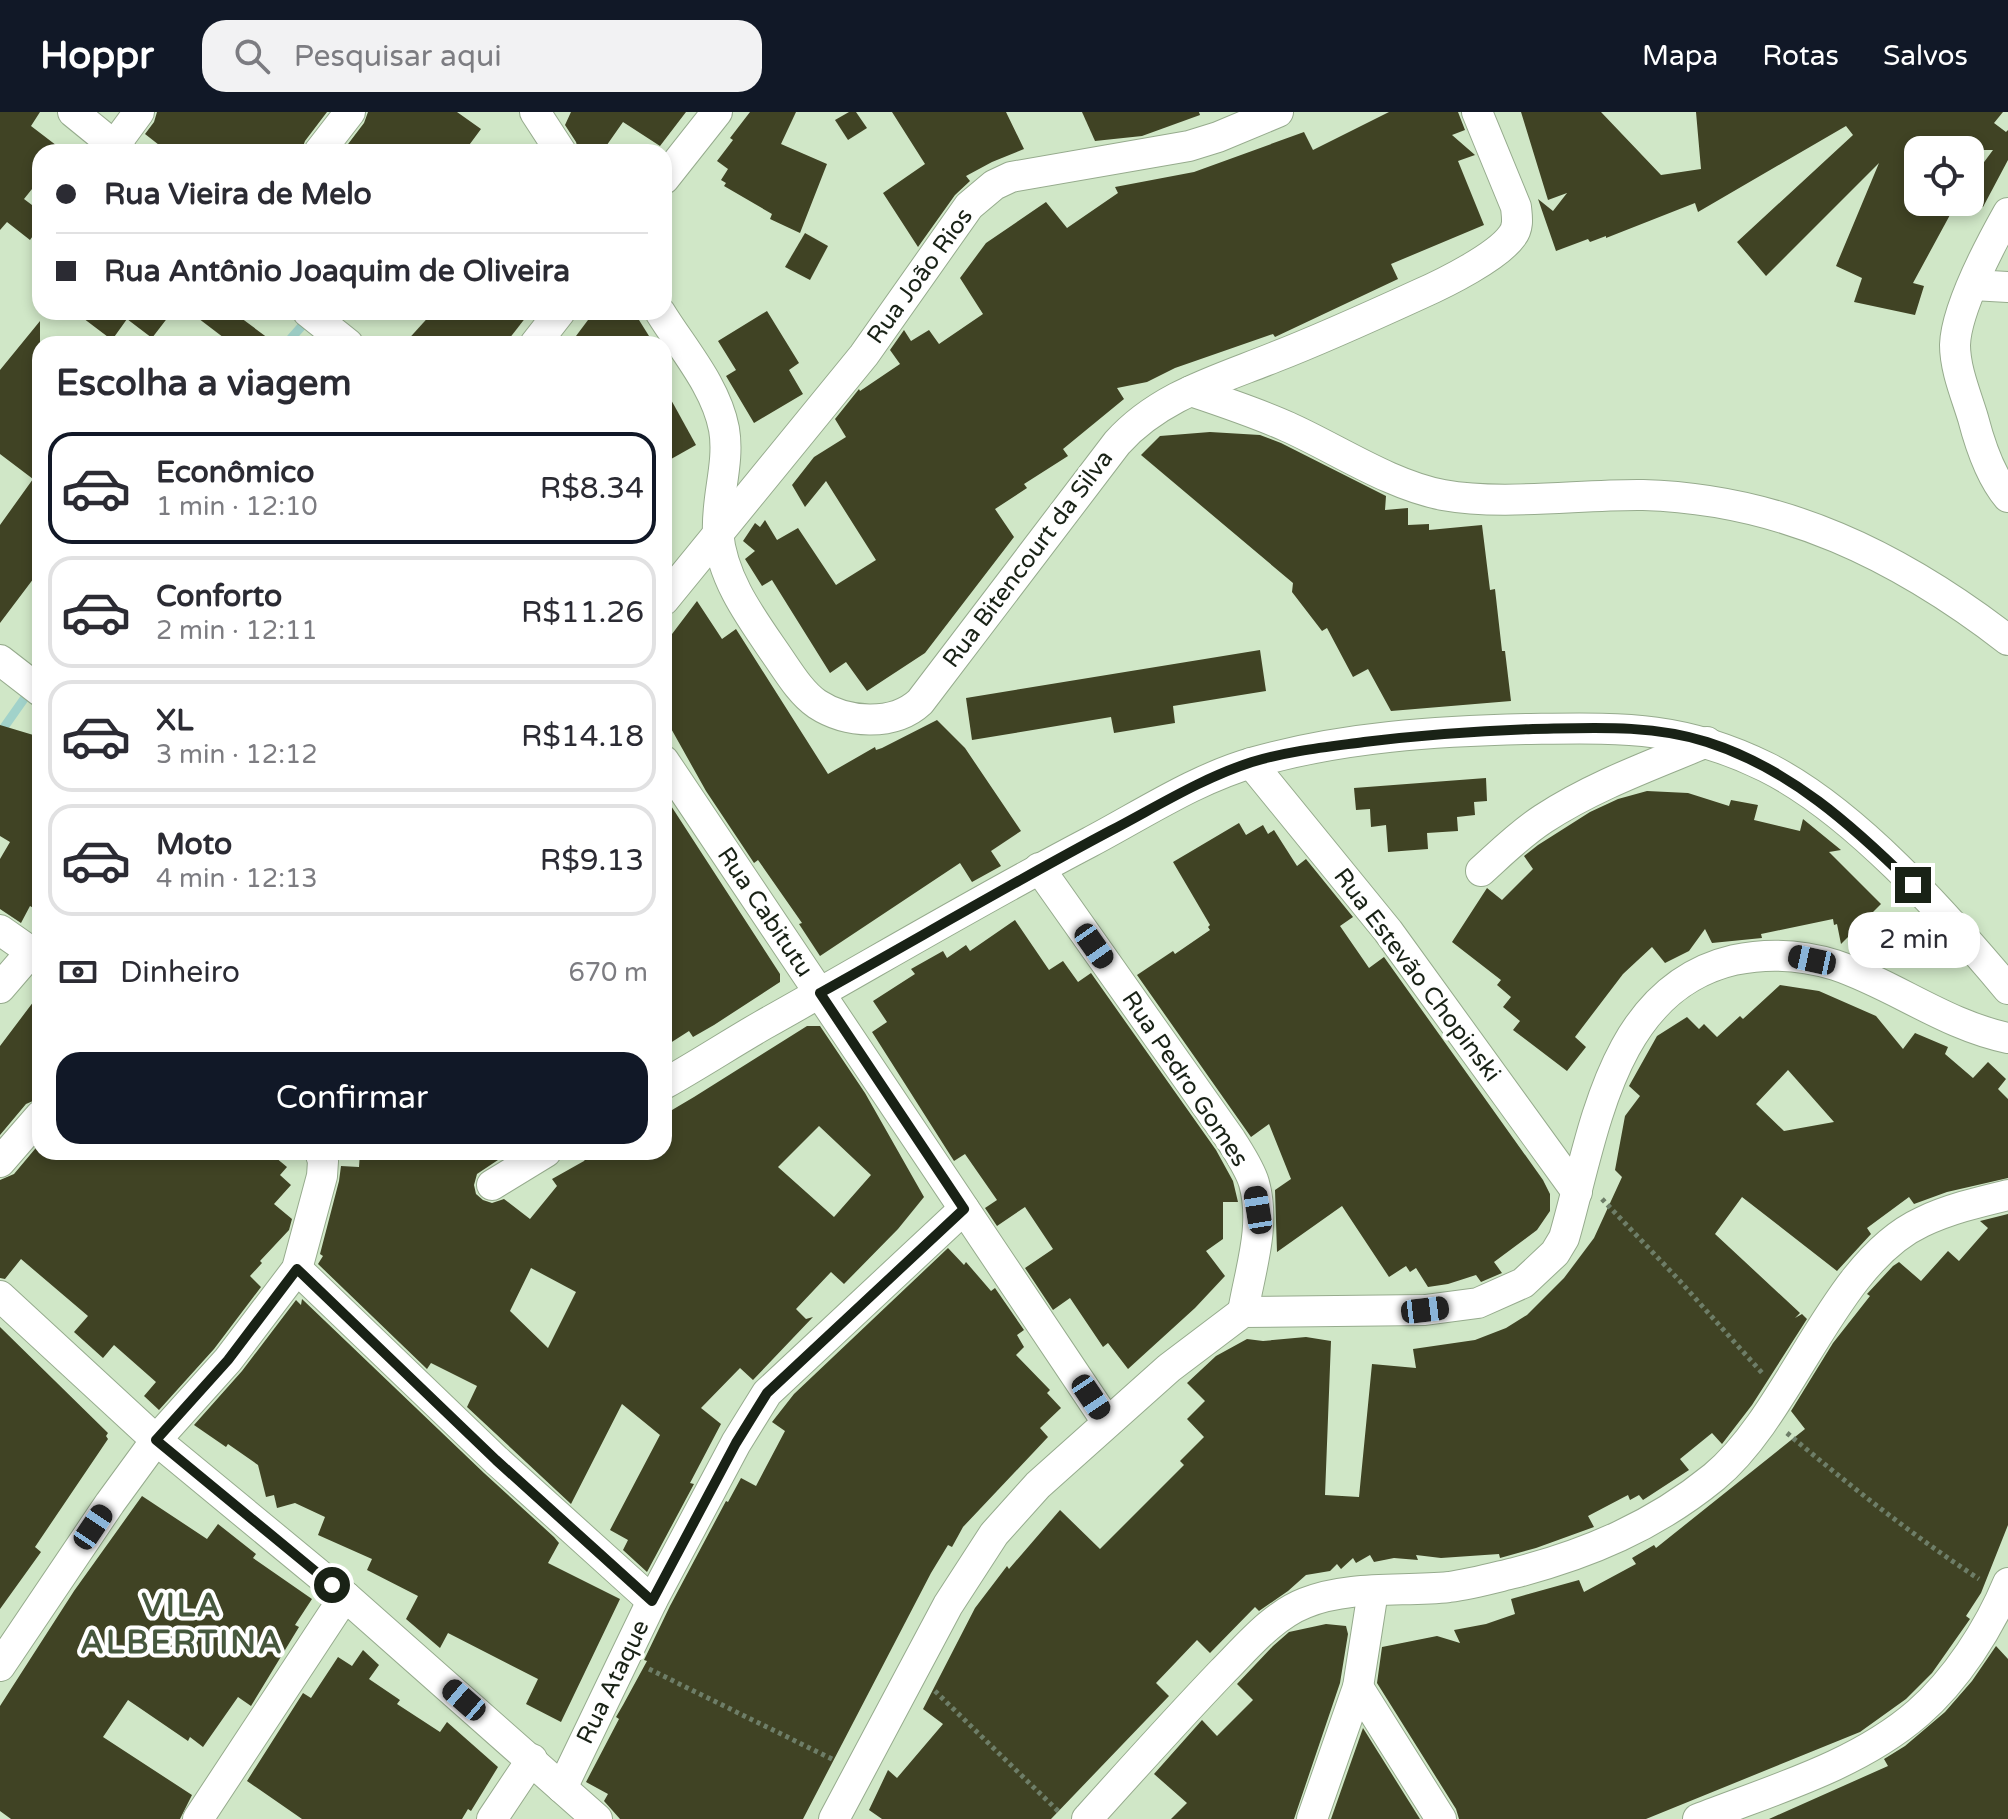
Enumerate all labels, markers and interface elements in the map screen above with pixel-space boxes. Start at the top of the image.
search box [202,20,762,92]
text: Hoppr [40,33,154,79]
icon: search [230,34,274,78]
text: Pesquisar aqui [294,38,502,75]
text: Mapa [1642,39,1718,73]
text: Rotas [1762,39,1839,73]
text: Salvos [1883,39,1968,73]
map controls [1904,136,1984,216]
button: locate [1904,136,1984,216]
text: Rua Vieira de Melo [104,176,372,213]
street label: Rua João Rios [861,202,979,350]
text: Rua Antônio Joaquim de Oliveira [104,253,570,290]
text: Escolha a viagem [56,362,351,405]
street label: Rua Bitencourt da Silva [937,444,1119,674]
icon: car [60,452,132,524]
text: Econômico [156,454,314,491]
text: R$8.34 [540,470,644,507]
text: 1 min · 12:10 [156,491,318,522]
icon: car [60,576,132,648]
text: Conforto [156,578,282,615]
text: R$11.26 [521,594,644,631]
text: 2 min · 12:11 [156,615,318,646]
icon: car [60,700,132,772]
text: XL [156,702,193,739]
text: R$14.18 [521,718,644,755]
text: 3 min · 12:12 [156,739,318,770]
icon: car [60,824,132,896]
text: Moto [156,826,232,863]
text: R$9.13 [540,842,644,879]
street label: Rua Cabitutu [711,842,819,982]
text: 4 min · 12:13 [156,863,318,894]
street label: Rua Estevão Chopinski [1327,863,1507,1087]
route end [1895,867,1931,903]
callout: 2 min [1847,913,1979,969]
car [1070,919,1118,973]
text: 2 min [1879,924,1949,955]
car [1786,943,1838,977]
icon: cash [56,950,100,994]
text: Dinheiro [120,954,240,991]
text: 670 m [568,957,648,988]
street label: Rua Pedro Gomes [1116,986,1254,1172]
button: Confirmar [56,1052,648,1144]
car [1242,1184,1274,1236]
car [1400,1295,1450,1325]
car [1068,1370,1114,1424]
car [70,1500,116,1554]
route start [314,1567,350,1603]
district label: VILA ALBERTINA [80,1587,284,1662]
street label: Rua Ataque [570,1615,656,1749]
car [438,1675,490,1725]

